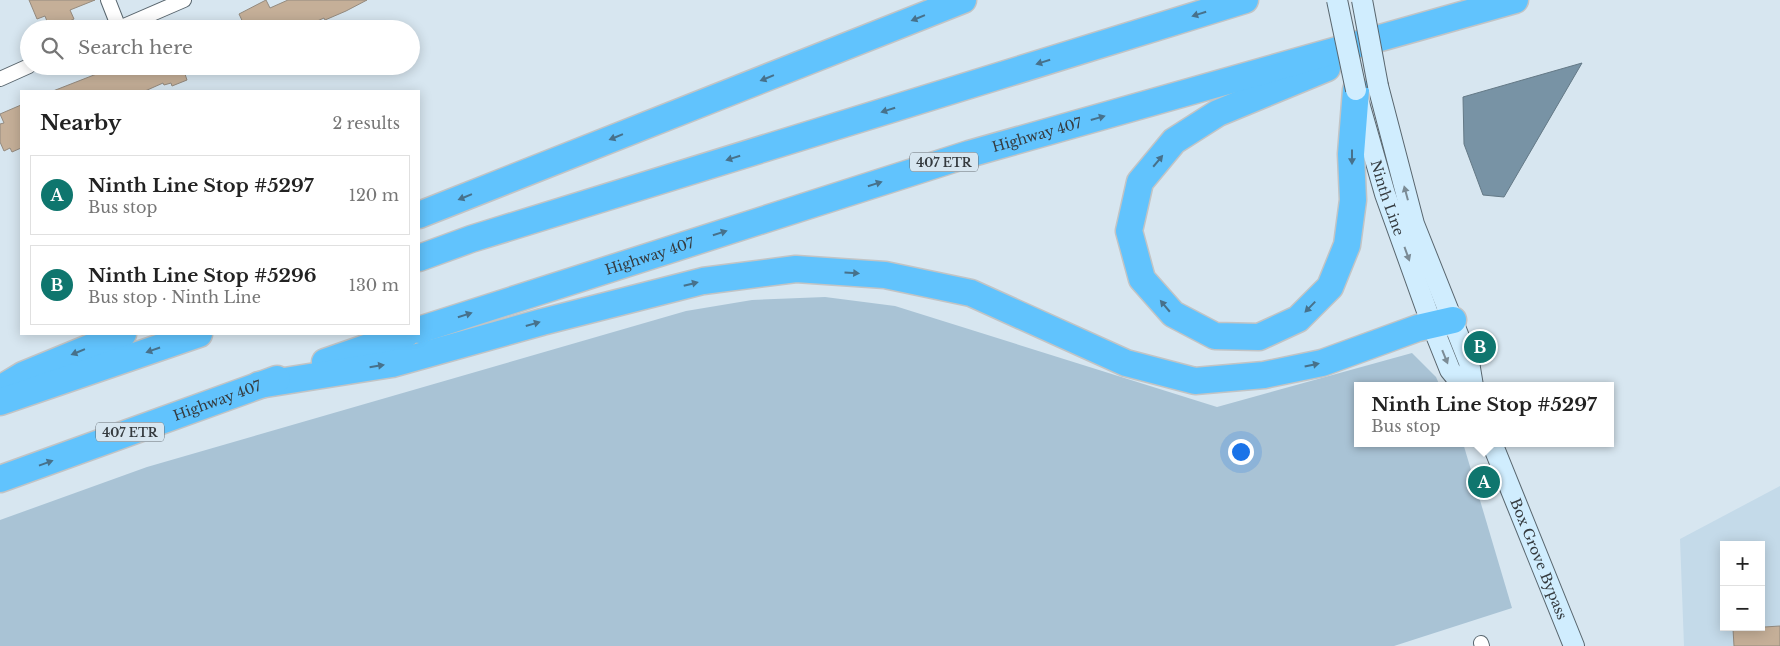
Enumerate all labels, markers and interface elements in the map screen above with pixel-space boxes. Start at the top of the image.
one-way arrow [1191,11,1206,19]
one-way arrow [910,14,925,22]
search box [20,20,420,75]
icon: search [38,34,66,62]
text: Search here [78,36,193,59]
one-way arrow [1036,59,1051,67]
one-way arrow [760,74,774,82]
one-way arrow [881,107,896,115]
text: Nearby [40,110,121,136]
text: 2 results [332,113,400,133]
street label: Highway 407 [990,113,1085,156]
one-way arrow [1090,113,1105,121]
one-way arrow [609,134,623,142]
one-way arrow [1348,149,1356,165]
road number: 407 ETR [910,152,978,172]
one-way arrow [725,155,740,163]
one-way arrow [1152,155,1163,168]
street label: Ninth Line [1367,158,1408,238]
text: Ninth Line Stop #5297 [88,174,314,197]
one-way arrow [867,179,882,187]
text: A [51,185,63,205]
text: 120 m [349,185,399,205]
one-way arrow [1402,185,1410,200]
one-way arrow [457,194,472,201]
text: Bus stop [88,197,157,217]
one-way arrow [713,229,728,237]
street label: Highway 407 [603,233,697,279]
one-way arrow [1403,247,1411,262]
text: Ninth Line Stop #5296 [88,264,317,287]
one-way arrow [845,269,861,277]
text: B [51,275,63,295]
text: 130 m [349,275,399,295]
one-way arrow [684,280,699,288]
text: Bus stop · Ninth Line [88,287,261,307]
one-way arrow [1160,299,1171,312]
one-way arrow [1304,301,1316,313]
one-way arrow [458,311,473,318]
one-way arrow [526,320,541,328]
pin: B [1464,328,1496,366]
one-way arrow [145,346,160,354]
one-way arrow [71,349,85,357]
one-way arrow [1441,350,1449,364]
one-way arrow [1304,361,1319,369]
one-way arrow [369,362,385,370]
street label: Highway 407 [171,376,265,425]
popup [1354,382,1614,447]
text: Ninth Line Stop #5297 [1371,393,1597,416]
text: Bus stop [1371,416,1441,436]
road number: 407 ETR [96,422,164,442]
your location [1228,439,1254,465]
one-way arrow [39,459,54,467]
pin: A [1468,463,1500,501]
street label: Box Grove Bypass [1506,496,1571,622]
map controls [1720,541,1765,631]
button: + [1720,541,1765,586]
button: − [1720,586,1765,631]

